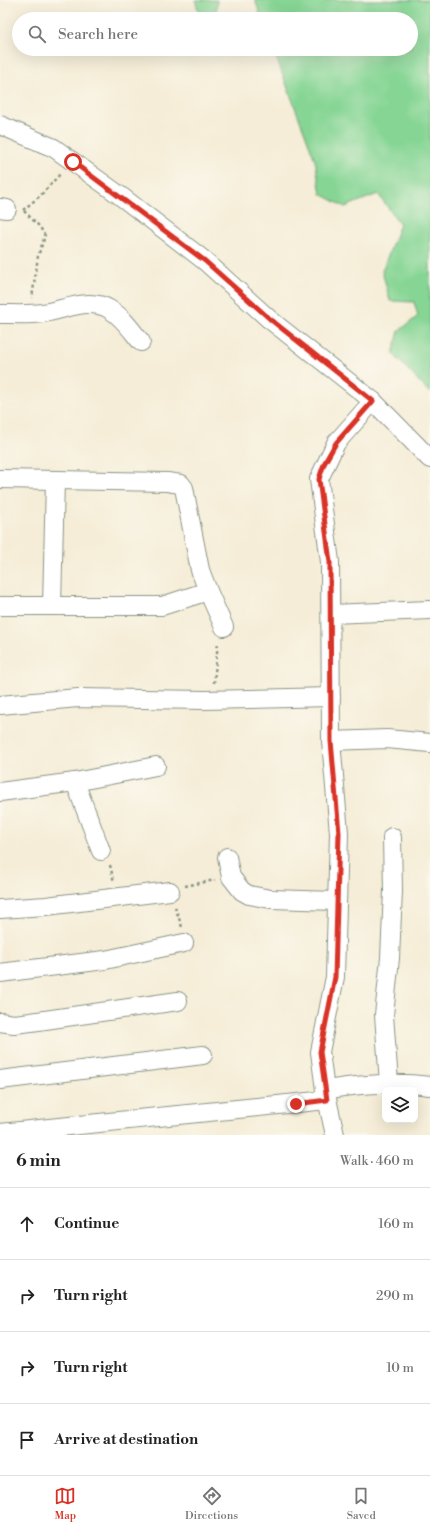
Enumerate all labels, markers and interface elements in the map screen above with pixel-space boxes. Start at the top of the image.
search box [12,12,418,56]
icon: search [26,23,48,45]
text: Search here [58,25,138,44]
route start [64,153,82,171]
map controls [382,1087,418,1123]
button: layers [382,1087,418,1123]
route end [287,1095,305,1113]
text: 6 min [16,1150,61,1172]
text: Walk · 460 m [340,1153,414,1169]
icon: ahead [16,1213,38,1235]
text: Continue [54,1214,119,1233]
text: 160 m [378,1216,414,1232]
icon: right [16,1285,38,1307]
text: Turn right [54,1286,128,1305]
text: 290 m [376,1288,414,1304]
icon: right [16,1357,38,1379]
text: Turn right [54,1358,128,1377]
text: 10 m [386,1360,414,1376]
icon: arrive [16,1429,38,1451]
text: Arrive at destination [54,1430,198,1449]
tab: Map [54,1485,76,1523]
tab: Directions [185,1485,238,1523]
tab: Saved [347,1485,376,1523]

